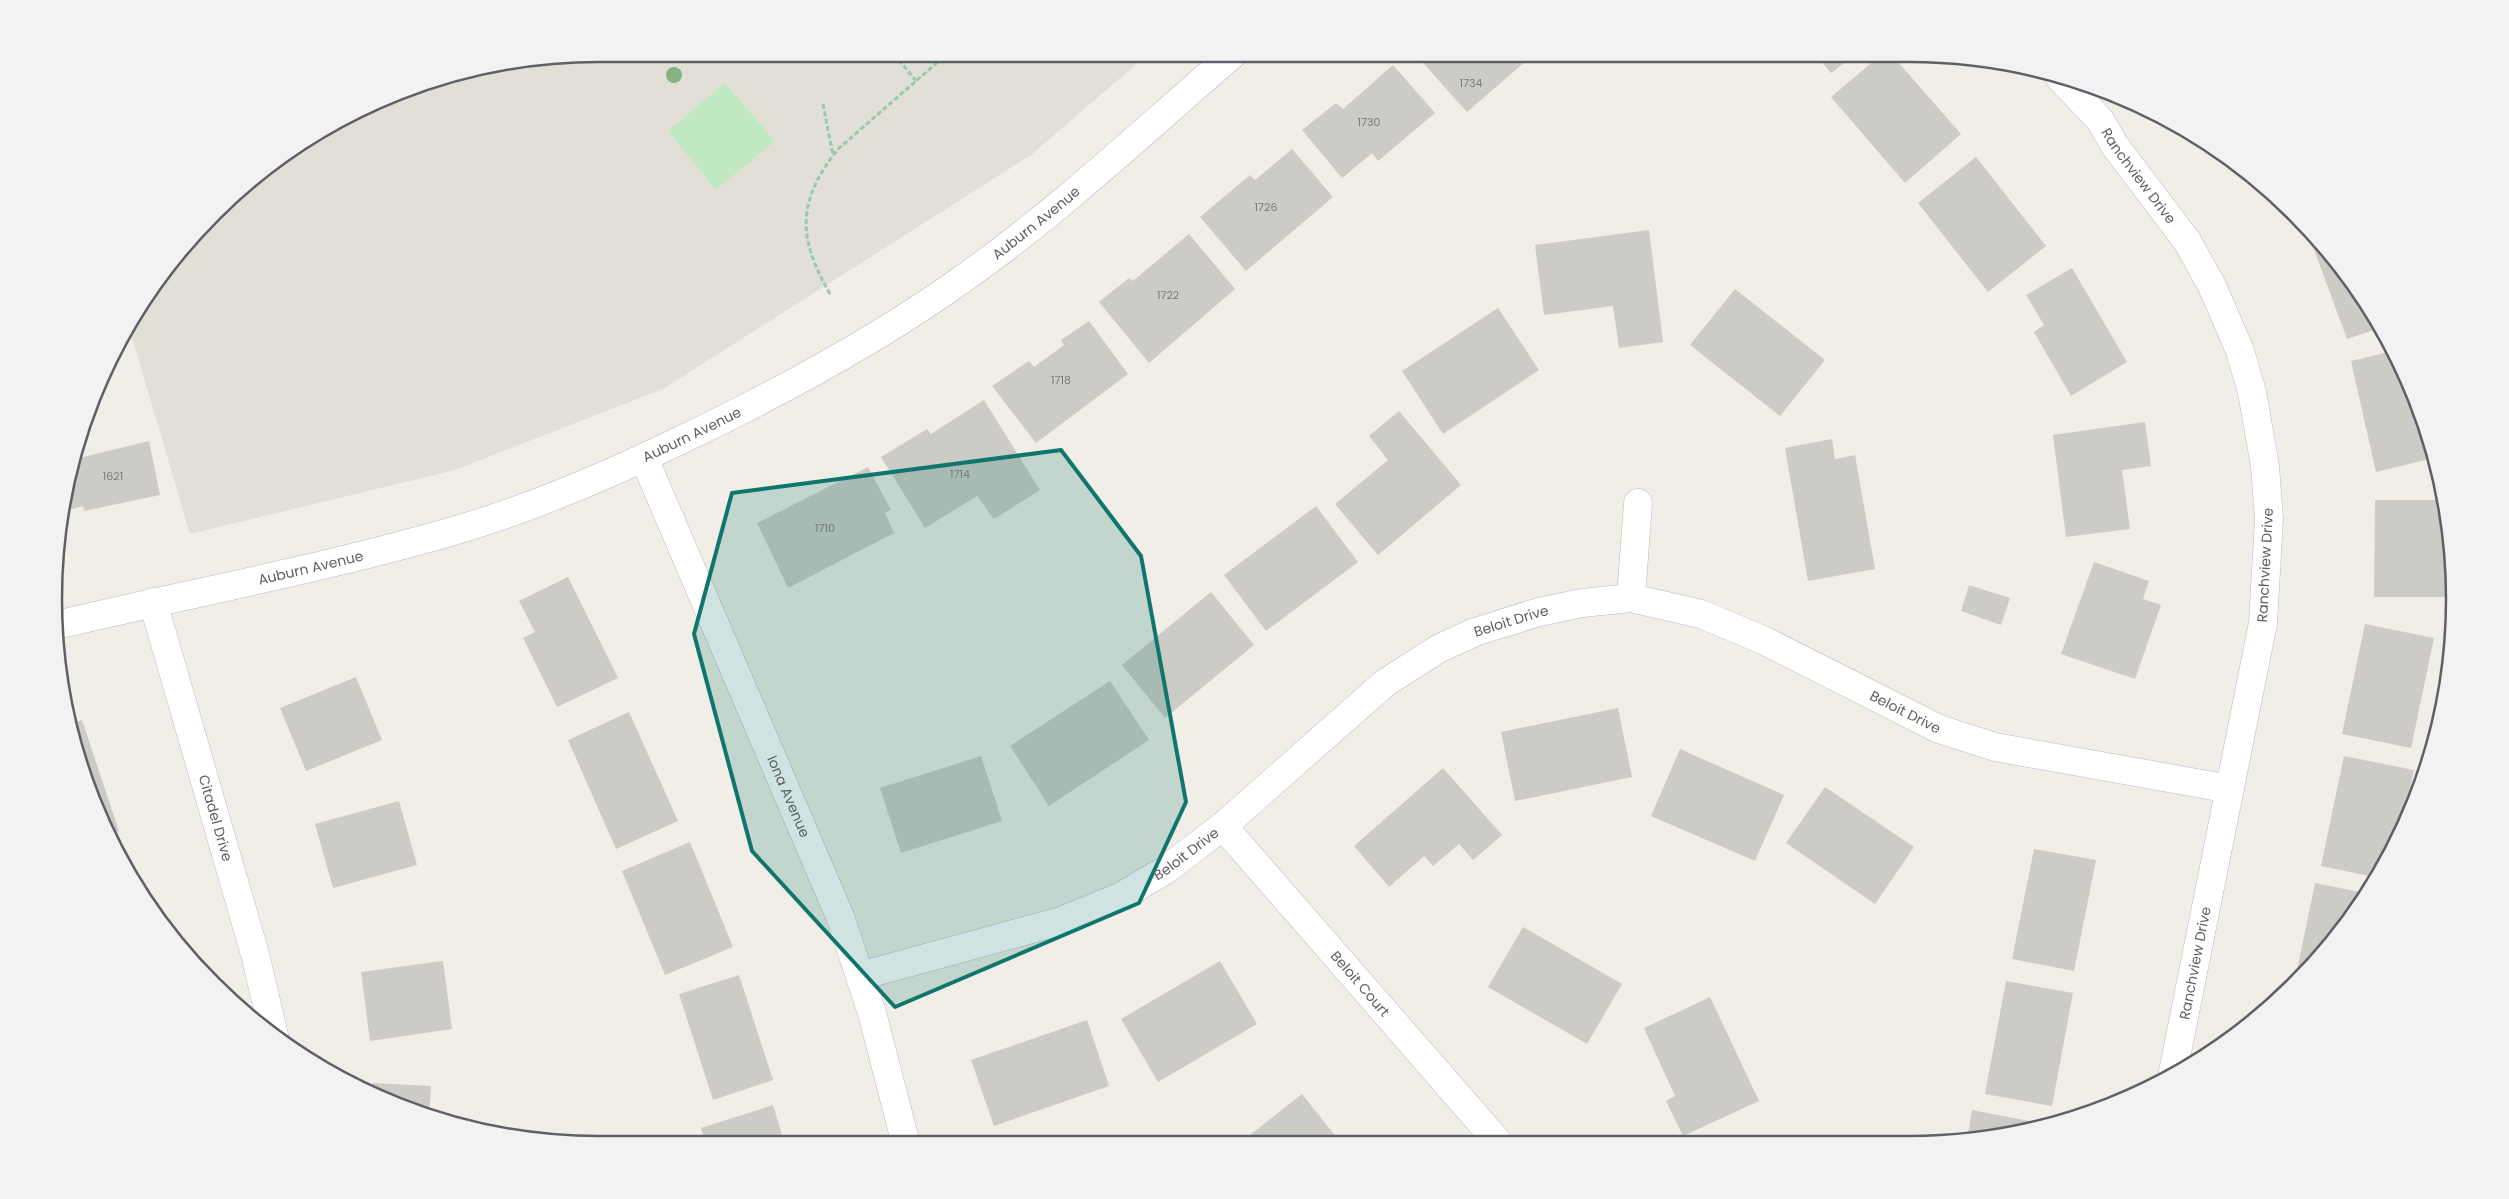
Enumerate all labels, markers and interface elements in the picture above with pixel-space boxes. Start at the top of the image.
house number: 1734 [1460,75,1483,91]
house number: 1730 [1358,114,1381,130]
street label: Ranchview Drive [2097,124,2181,228]
street label: Auburn Avenue [988,181,1084,264]
house number: 1726 [1255,199,1277,215]
house number: 1722 [1157,287,1179,303]
house number: 1718 [1051,372,1071,388]
street label: Auburn Avenue [639,402,745,467]
house number: 1714 [950,466,970,482]
house number: 1621 [103,468,123,484]
street label: Ranchview Drive [2252,507,2278,623]
house number: 1710 [815,520,835,536]
street label: Auburn Avenue [256,546,366,590]
street label: Beloit Drive [1471,600,1551,642]
street label: Beloit Drive [1866,686,1945,738]
street label: Iona Avenue [762,752,815,841]
street label: Citadel Drive [194,772,238,864]
street label: Beloit Drive [1150,823,1223,885]
street label: Ranchview Drive [2174,904,2216,1021]
street label: Beloit Court [1326,947,1394,1021]

